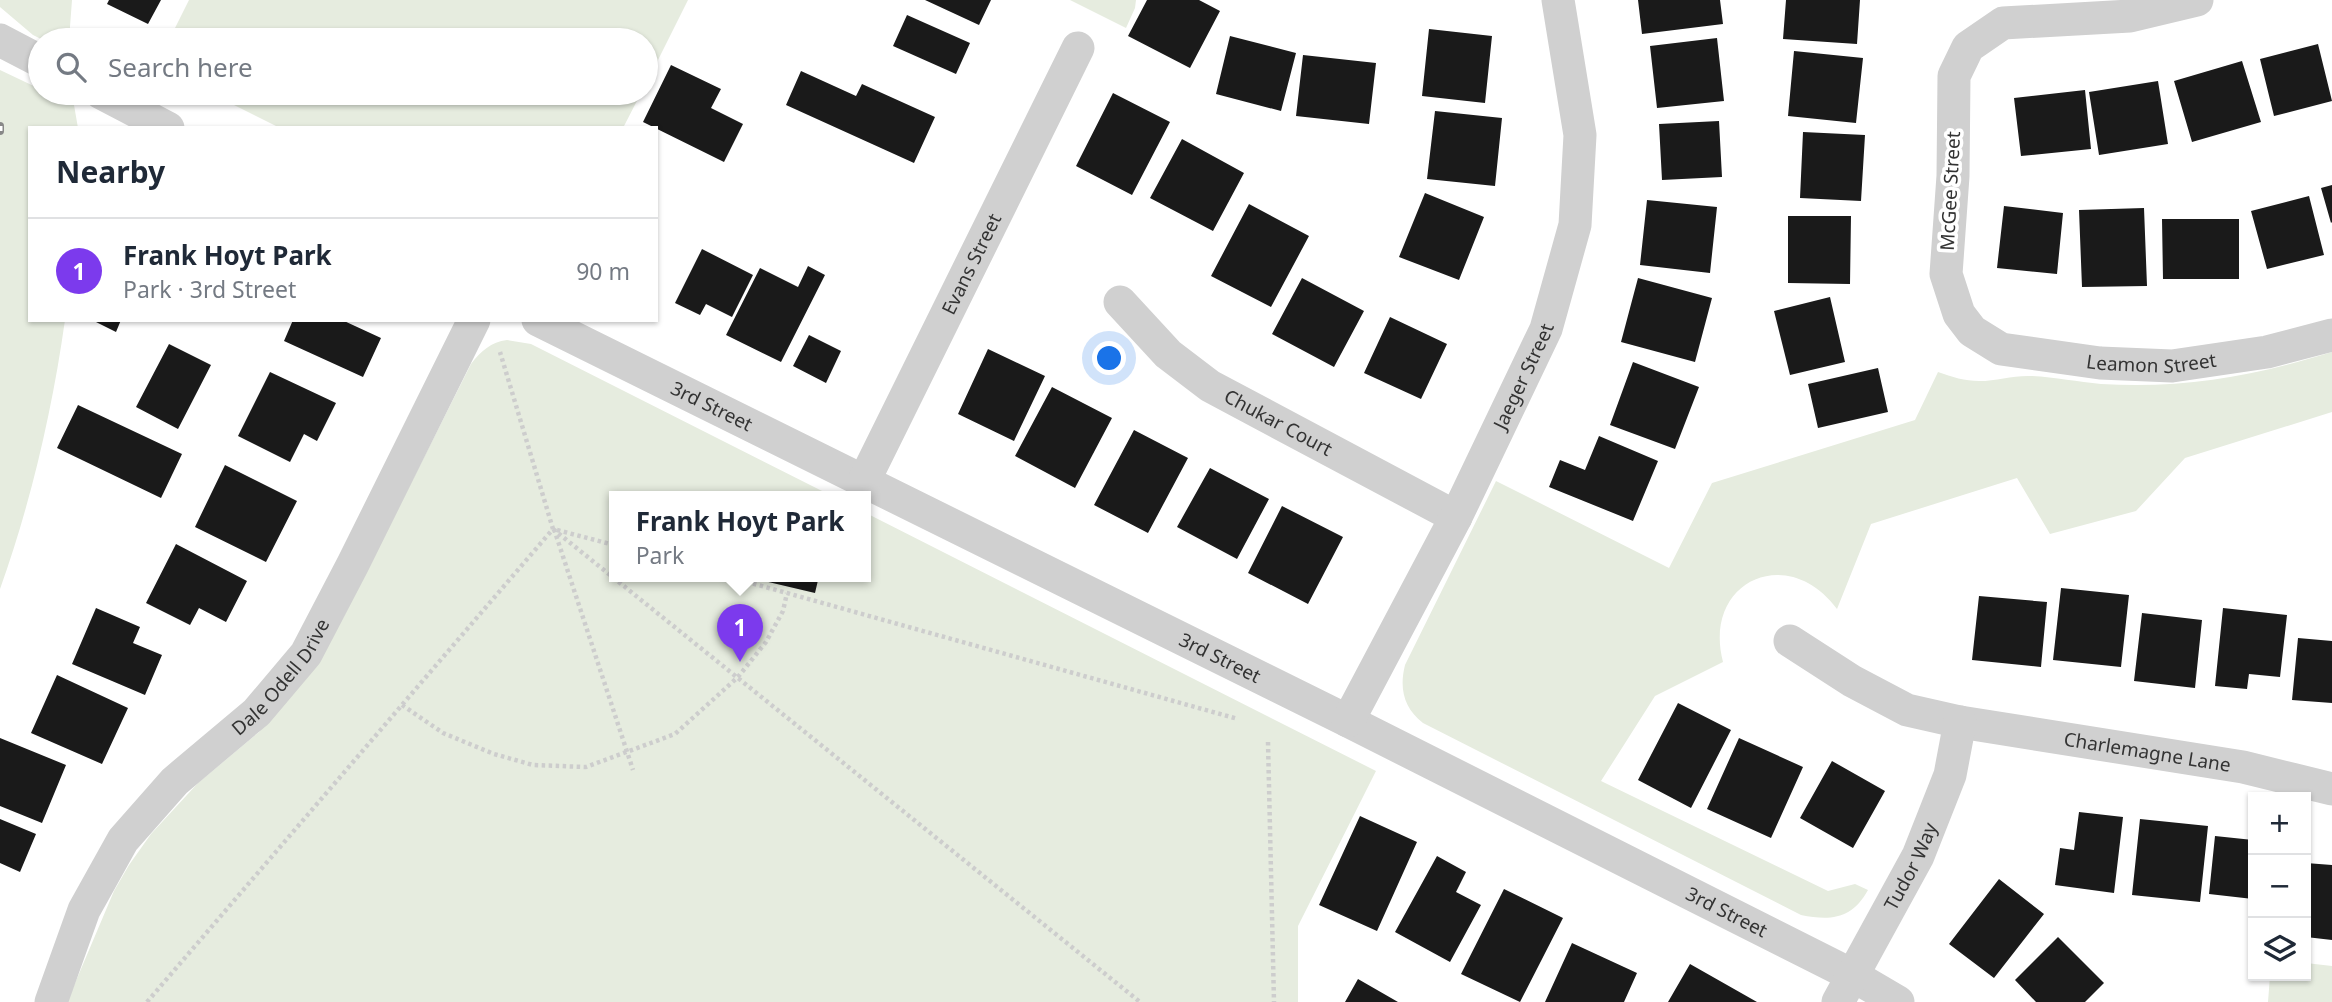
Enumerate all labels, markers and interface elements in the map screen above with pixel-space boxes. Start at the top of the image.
search box [28,28,658,105]
icon: search [52,48,90,86]
text: Search here [108,49,253,85]
street label: McGee Street [1934,130,1966,251]
text: Nearby [56,151,165,192]
street label: Evans Street [935,209,1007,319]
text: Frank Hoyt Park [123,237,332,273]
text: 1 [72,255,86,287]
text: 90 m [576,255,630,287]
text: Park · 3rd Street [123,273,296,305]
street label: Jaeger Street [1486,320,1560,435]
your location [1092,341,1126,375]
street label: Leamon Street [2085,347,2218,379]
street label: 3rd Street [667,375,757,437]
street label: Chukar Court [1220,383,1337,462]
popup [609,491,871,582]
text: Frank Hoyt Park [636,503,844,539]
text: Park [636,539,684,571]
pin: 1 [717,604,763,662]
street label: Dale Odell Drive [226,614,335,741]
street label: 3rd Street [1175,626,1265,689]
street label: Charlemagne Lane [2062,726,2233,778]
map controls [2248,792,2311,981]
button: + [2248,792,2311,855]
street label: Tudor Way [1878,818,1943,915]
button: − [2248,855,2311,918]
street label: 3rd Street [1682,880,1772,943]
button: layers [2248,918,2311,981]

